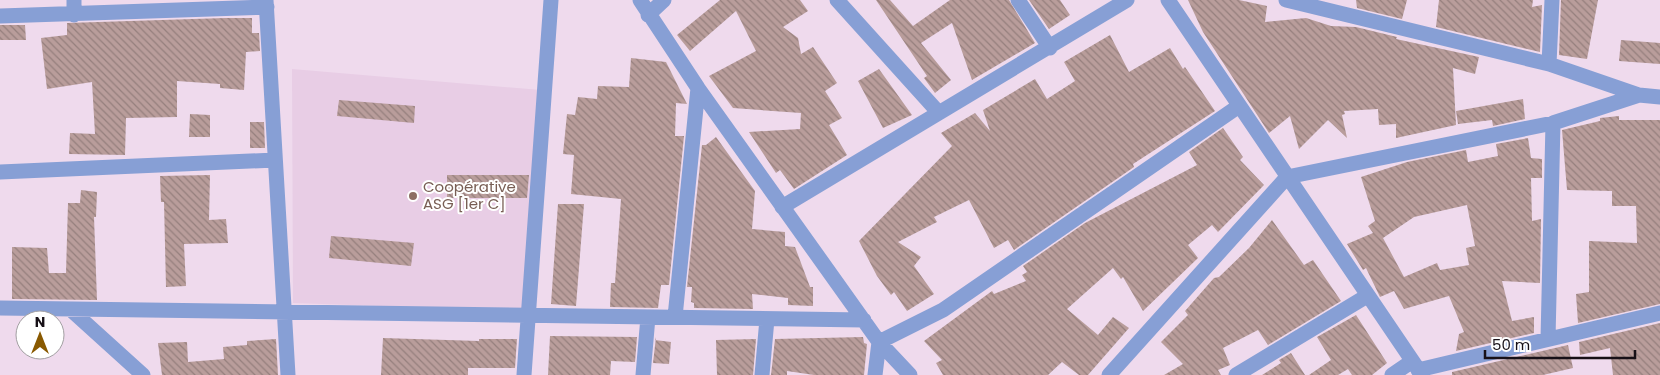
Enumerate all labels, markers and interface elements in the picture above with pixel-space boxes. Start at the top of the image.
place label: Coopérative ASG [1er C] [423,176,516,214]
marker: Coopérative ASG [1er C] [407,190,419,202]
north arrow [15,310,65,360]
text: N [35,312,45,332]
scale bar [1485,328,1635,360]
text: 50 m [1492,334,1530,355]

